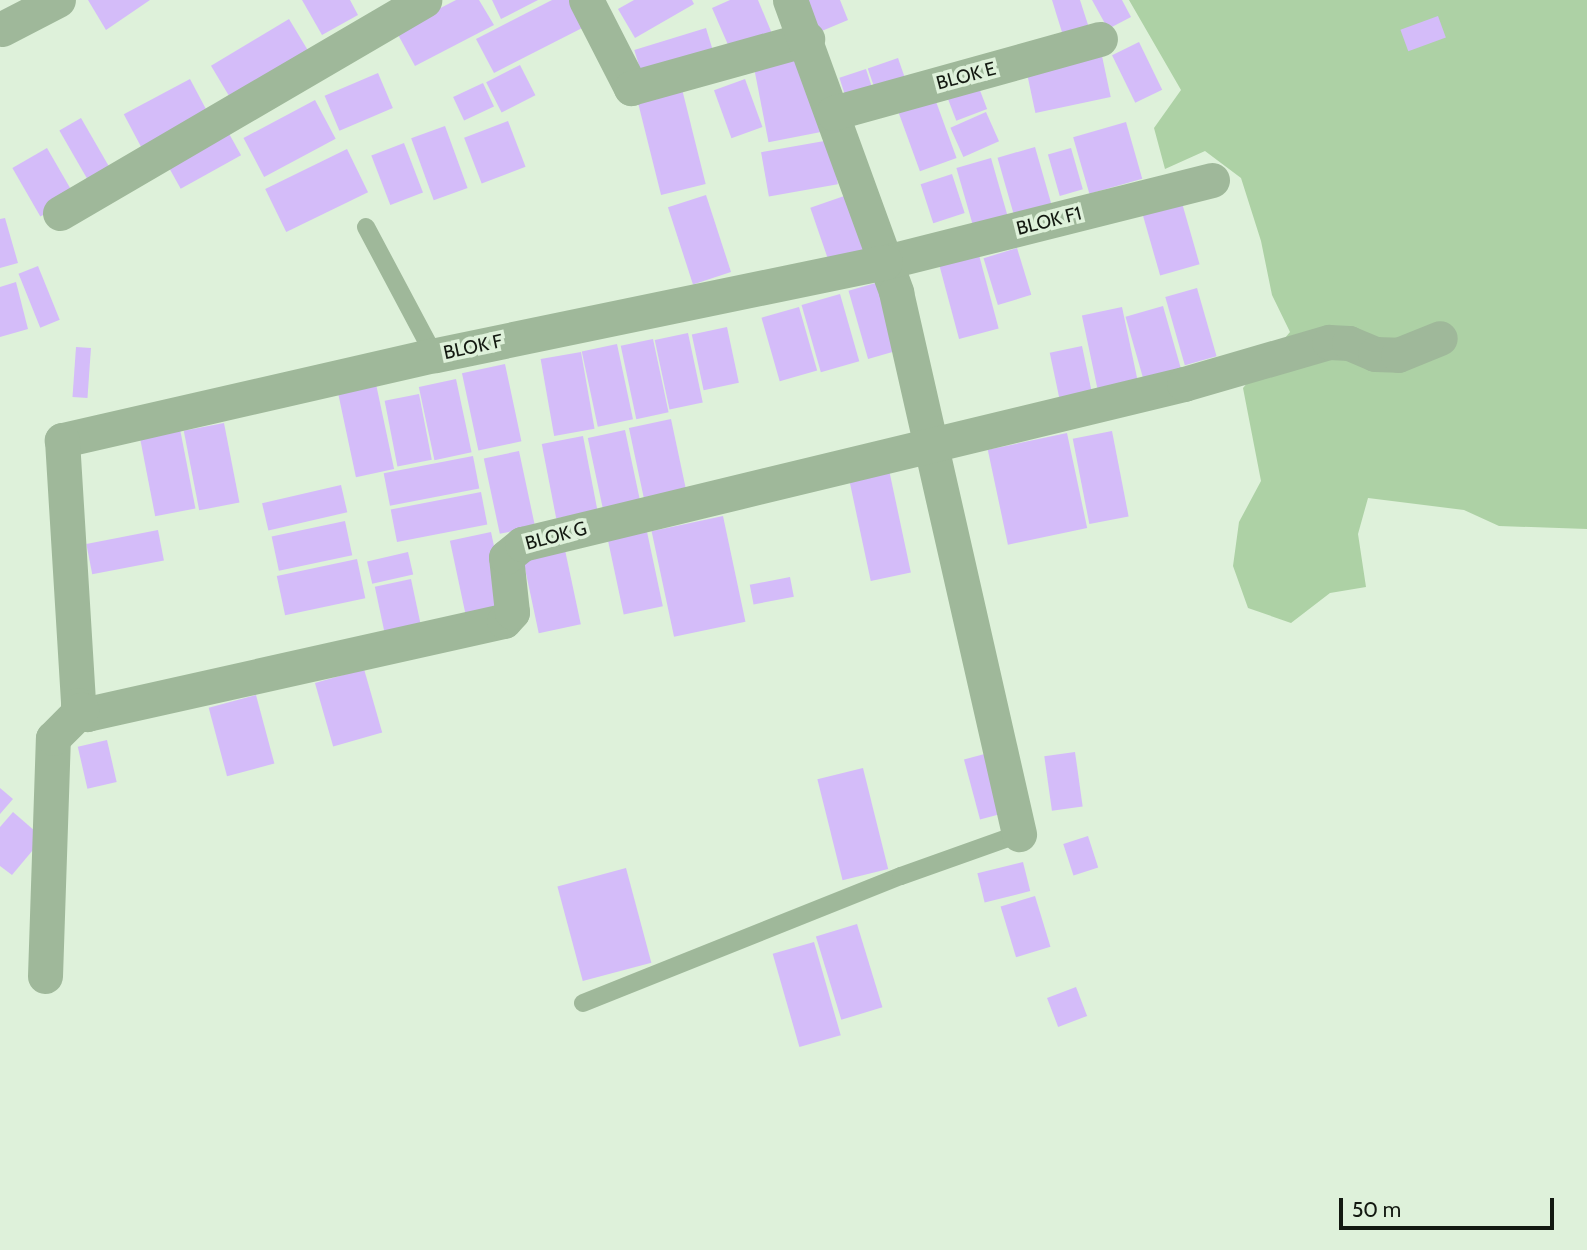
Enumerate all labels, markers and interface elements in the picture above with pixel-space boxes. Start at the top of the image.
street label: BLOK E [934,57,998,95]
street label: BLOK F1 [1014,202,1084,240]
street label: BLOK F [441,330,505,364]
street label: BLOK G [523,517,589,555]
scale bar [1342,1184,1557,1228]
text: 50 m [1352,1197,1401,1222]

